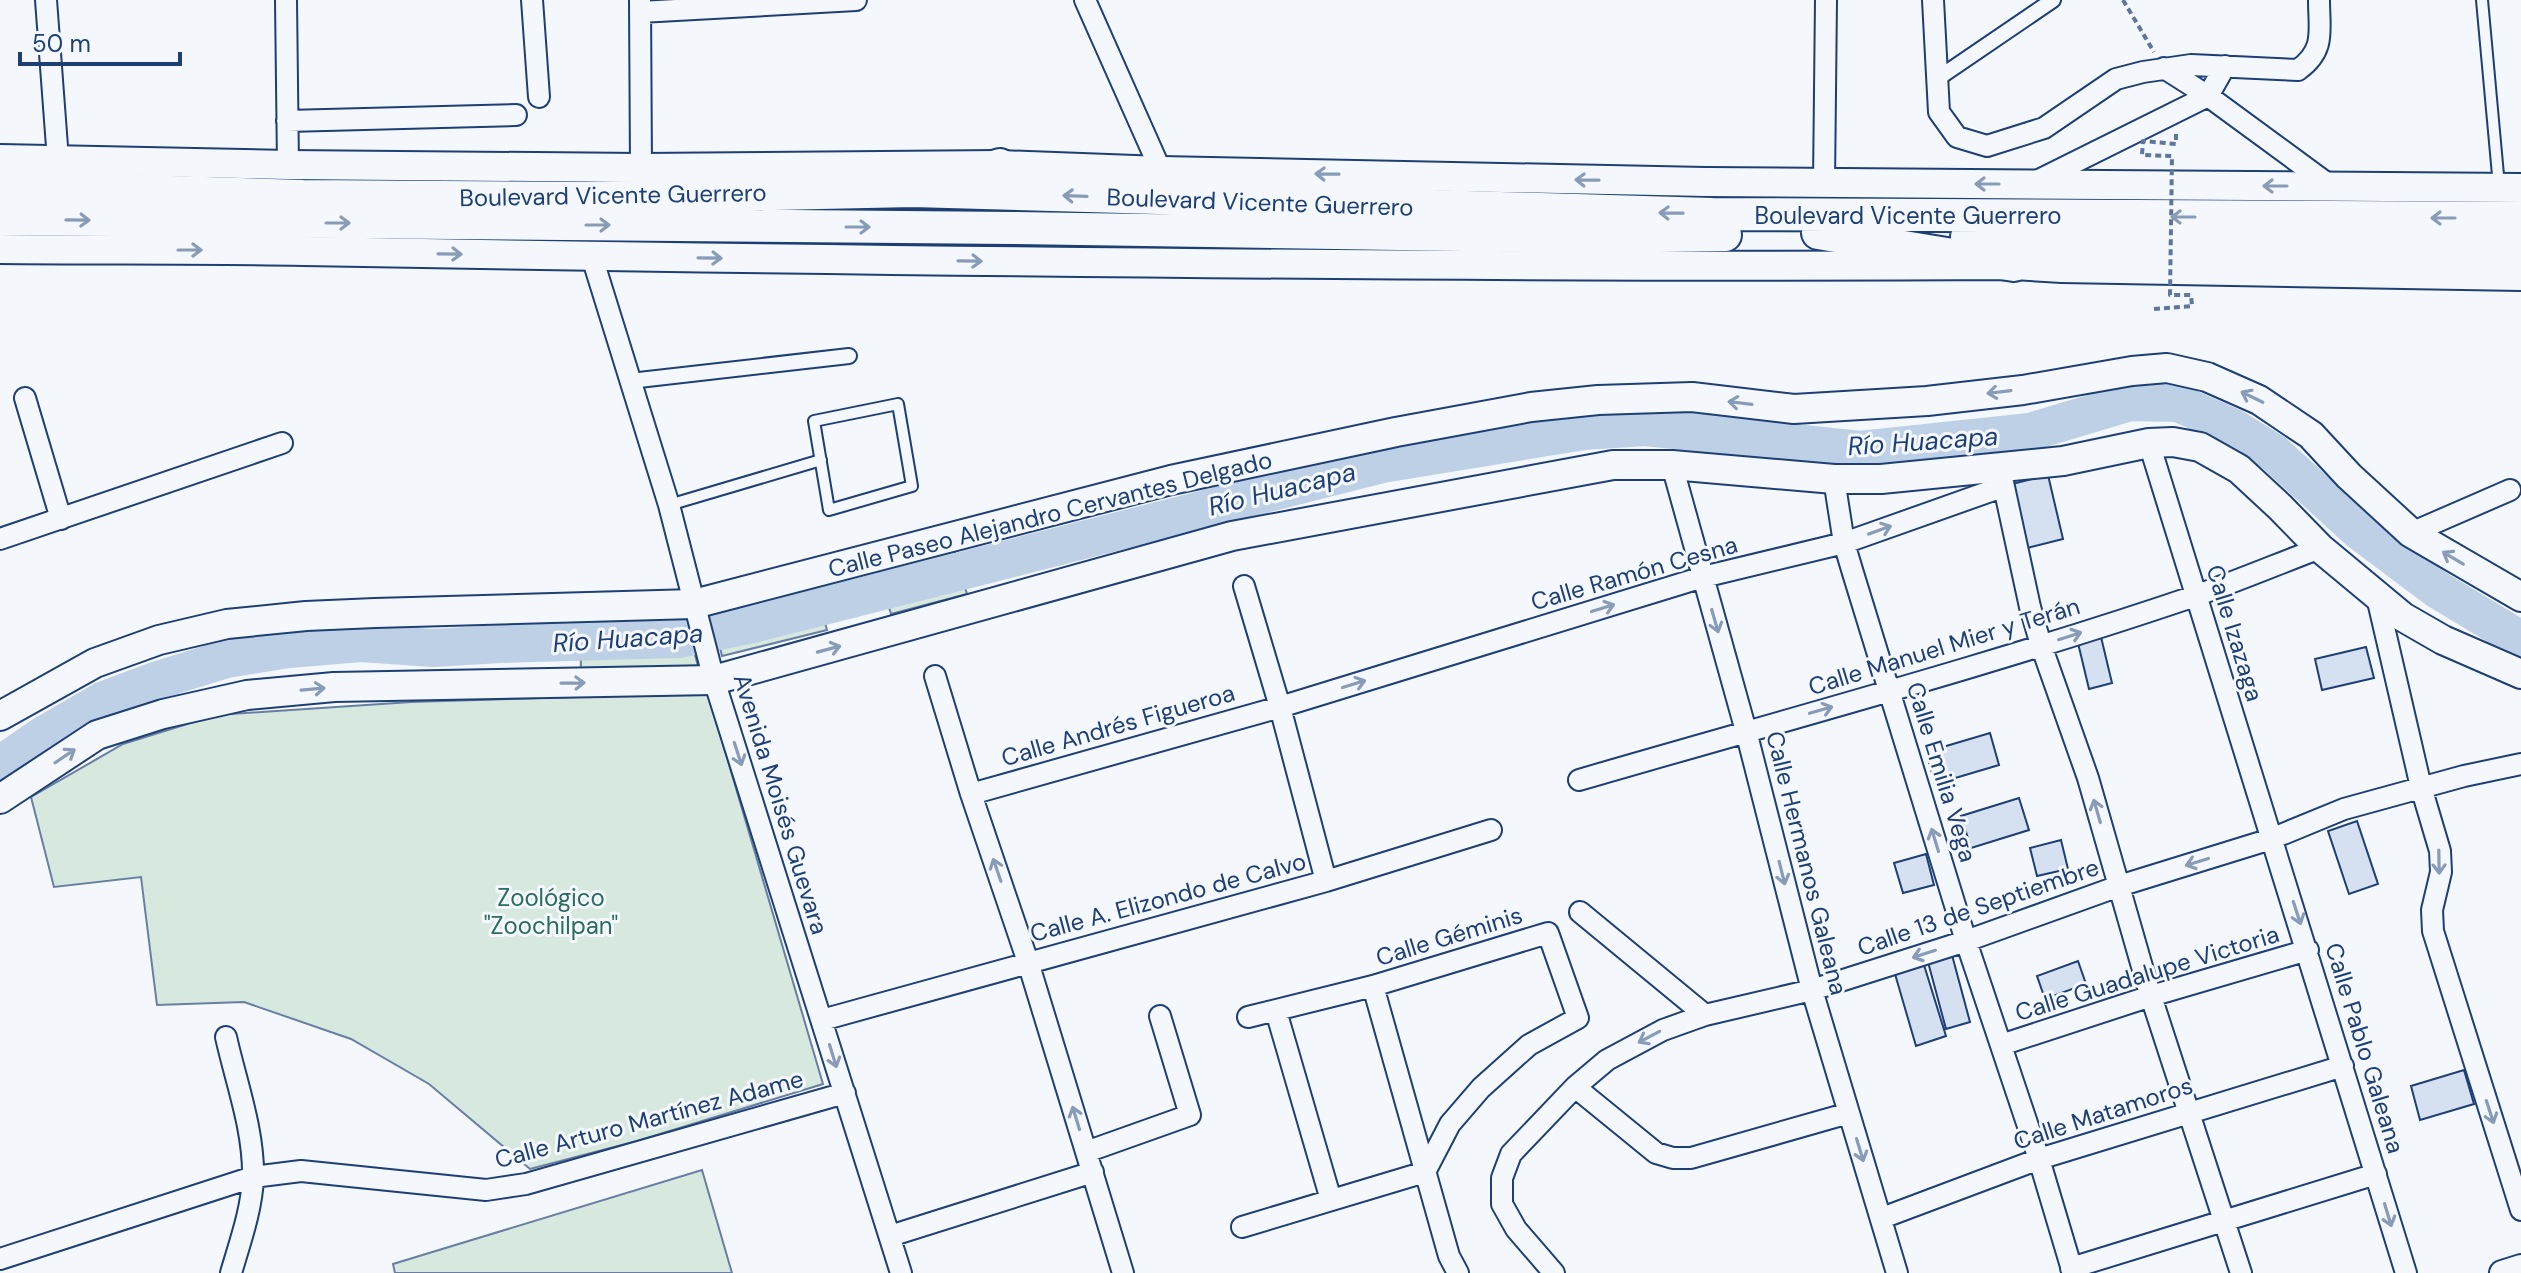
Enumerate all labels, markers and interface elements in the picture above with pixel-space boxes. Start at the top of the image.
scale bar [20,16,180,66]
text: 50 m [32,28,91,59]
one-way arrow [1314,167,1341,182]
one-way arrow [1574,172,1601,188]
one-way arrow [1974,176,2001,192]
street label: Boulevard Vicente Guerrero [459,177,767,213]
one-way arrow [2262,179,2289,194]
street label: Boulevard Vicente Guerrero [1106,181,1414,223]
one-way arrow [1062,189,1089,204]
street label: Boulevard Vicente Guerrero [1754,200,2062,231]
one-way arrow [1658,205,1685,220]
one-way arrow [2170,209,2197,225]
one-way arrow [2430,210,2457,226]
one-way arrow [64,212,91,228]
one-way arrow [324,216,351,231]
one-way arrow [584,217,611,233]
one-way arrow [844,219,871,235]
one-way arrow [176,242,203,258]
one-way arrow [436,246,463,262]
one-way arrow [696,251,723,266]
one-way arrow [956,253,983,269]
one-way arrow [1986,385,2013,400]
one-way arrow [2240,389,2264,404]
one-way arrow [1728,395,1753,410]
water label: Río Huacapa [1847,419,1999,463]
street label: Calle Paseo Alejandro Cervantes Delgado [825,444,1275,584]
water label: Río Huacapa [1205,454,1359,524]
one-way arrow [1867,522,1892,536]
street label: Calle Ramón Cesna [1527,529,1741,617]
one-way arrow [2442,550,2465,566]
street label: Calle Izazaga [2200,561,2270,705]
street label: Calle Manuel Mier y Terán [1804,590,2084,702]
one-way arrow [1590,599,1615,614]
one-way arrow [1708,608,1723,634]
water label: Río Huacapa [552,616,704,660]
one-way arrow [2058,627,2083,642]
one-way arrow [815,641,841,656]
street label: Avenida Moisés Guevara [727,670,835,938]
one-way arrow [559,675,586,690]
one-way arrow [1341,676,1367,691]
street label: Calle Andrés Figueroa [998,677,1238,773]
street label: Calle Emilia Vega [1900,678,1984,866]
one-way arrow [299,681,326,696]
one-way arrow [1808,702,1834,717]
street label: Calle Hermanos Galeana [1759,728,1855,998]
one-way arrow [731,741,746,767]
one-way arrow [54,748,76,764]
one-way arrow [2089,799,2104,825]
one-way arrow [1927,827,1942,853]
street label: Calle A. Elizondo de Calvo [1027,845,1309,949]
one-way arrow [2432,848,2447,875]
street label: Calle 13 de Septiembre [1853,851,2103,963]
one-way arrow [2184,855,2210,870]
one-way arrow [988,858,1003,883]
one-way arrow [1776,859,1791,885]
park label: Zoológico "Zoochilpan" [484,882,618,941]
street label: Calle Géminis [1372,899,1526,973]
one-way arrow [2290,900,2305,925]
street label: Calle Guadalupe Victoria [2011,918,2283,1028]
street label: Calle Pablo Galeana [2318,939,2412,1157]
one-way arrow [1912,948,1937,963]
one-way arrow [1637,1030,1661,1046]
one-way arrow [826,1042,841,1068]
street label: Calle Arturo Martínez Adame [491,1063,807,1175]
street label: Calle Matamoros [2009,1069,2197,1157]
one-way arrow [2484,1100,2499,1125]
one-way arrow [1068,1106,1082,1131]
one-way arrow [1854,1137,1869,1162]
one-way arrow [2381,1202,2396,1228]

